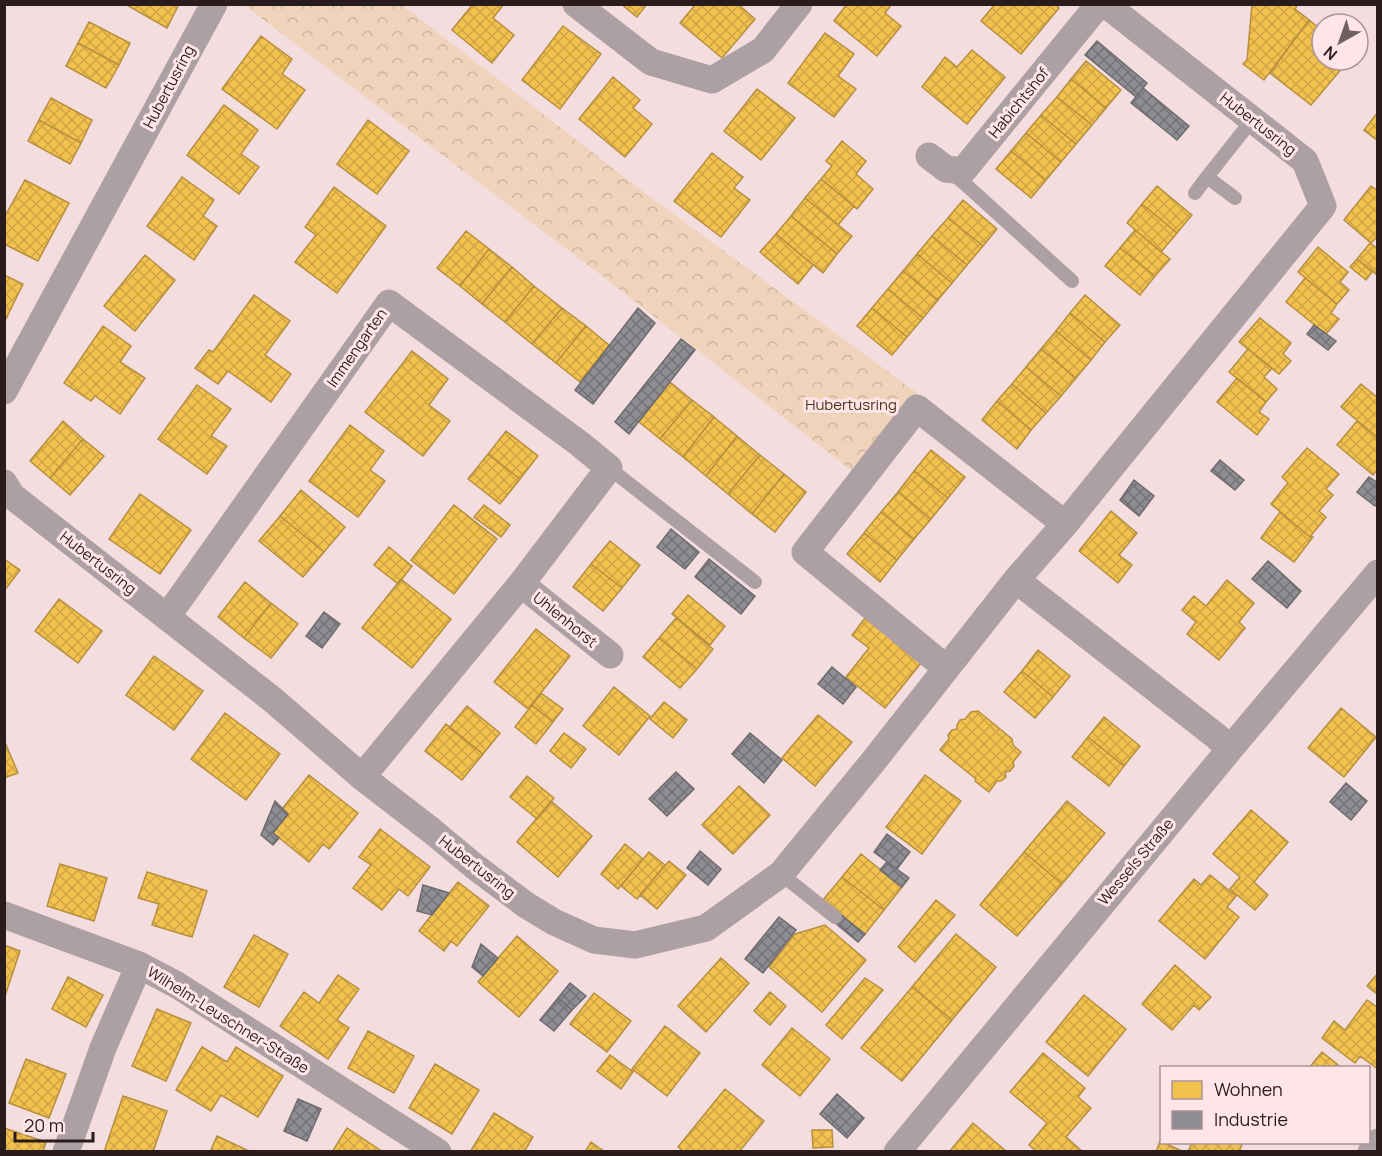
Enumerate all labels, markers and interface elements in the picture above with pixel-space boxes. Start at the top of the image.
north arrow [1310,12,1370,72]
street label: Hubertusring [138,41,199,132]
text: N [1319,41,1342,66]
street label: Habichtshof [984,62,1054,142]
street label: Hubertusring [1216,87,1301,160]
street label: Immengarten [322,304,392,391]
park label: Hubertusring [805,394,897,415]
street label: Hubertusring [56,526,141,599]
street label: Uhlenhorst [529,587,602,652]
street label: Wessels Straße [1093,814,1178,910]
street label: Hubertusring [435,830,520,903]
street label: Wilhelm-Leuschner-Straße [143,961,313,1078]
legend [1160,1066,1370,1144]
text: Wohnen [1214,1077,1283,1101]
scale bar [15,1105,93,1143]
text: Industrie [1214,1107,1288,1131]
text: 20 m [24,1113,64,1137]

